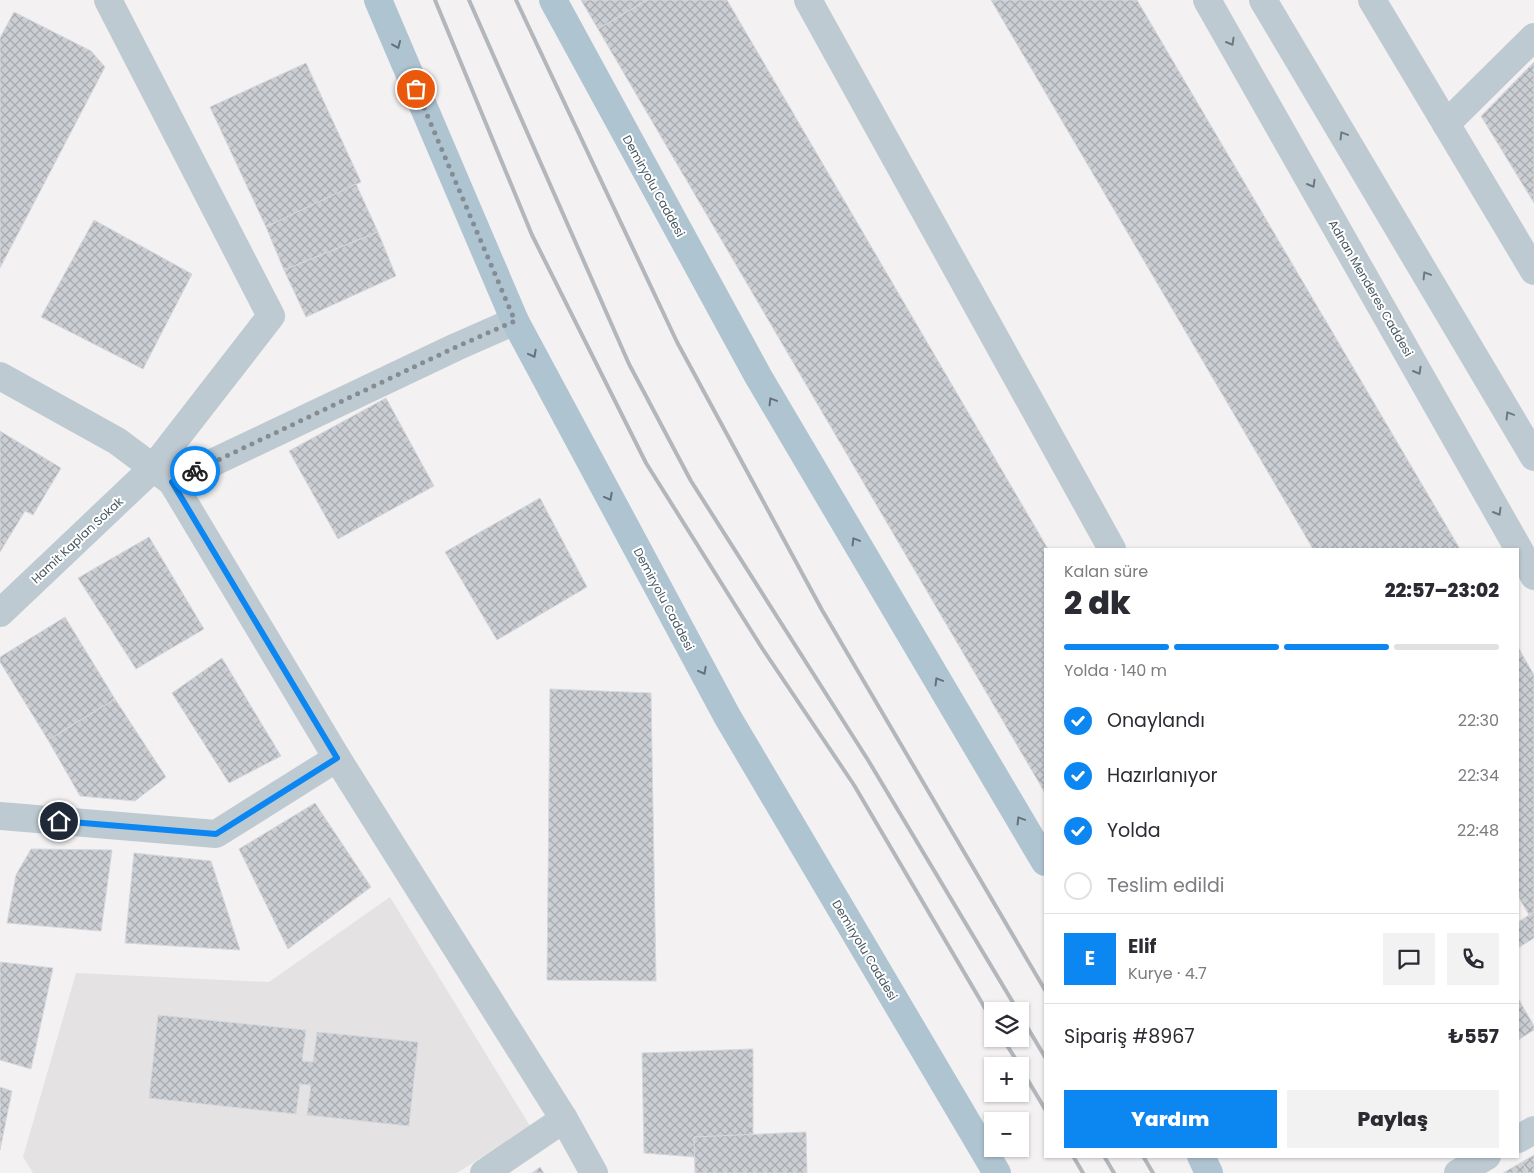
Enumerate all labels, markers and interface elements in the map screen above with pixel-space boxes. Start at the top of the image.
one-way arrow [1225,37,1235,46]
one-way arrow [391,40,402,49]
pin [395,68,437,110]
icon: bag [402,75,430,103]
street label: Demiryolu Caddesi [619,132,689,240]
one-way arrow [1340,132,1350,141]
one-way arrow [1305,178,1315,187]
street label: Adnan Menderes Caddesi [1325,216,1417,360]
one-way arrow [1423,271,1433,280]
one-way arrow [526,349,536,358]
one-way arrow [1411,365,1421,374]
one-way arrow [769,397,779,406]
one-way arrow [1506,411,1516,420]
courier [170,446,220,496]
icon: bike [181,457,209,485]
street label: Hamit Kaplan Sokak [27,492,127,587]
one-way arrow [603,492,613,501]
one-way arrow [1492,507,1502,516]
one-way arrow [851,537,861,546]
street label: Demiryolu Caddesi [630,545,698,653]
text: Kalan süre [1064,560,1148,583]
text: 22:57–23:02 [1385,577,1499,604]
text: 2 dk [1064,580,1131,625]
text: Yolda · 140 m [1064,659,1167,682]
one-way arrow [697,666,707,675]
one-way arrow [934,677,944,686]
icon: check [1064,707,1092,735]
text: Onaylandı [1107,707,1205,734]
text: 22:30 [1458,709,1499,732]
icon: check [1064,762,1092,790]
text: Hazırlanıyor [1107,762,1218,789]
text: 22:34 [1458,764,1499,787]
pin [38,800,80,842]
icon: home [45,807,73,835]
one-way arrow [1017,817,1027,826]
icon: check [1064,817,1092,845]
text: Yolda [1107,817,1161,844]
text: 22:48 [1457,819,1499,842]
text: Teslim edildi [1107,872,1224,899]
street label: Demiryolu Caddesi [828,897,902,1003]
text: Elif [1128,933,1156,960]
button: chat [1383,933,1435,985]
button: phone [1447,933,1499,985]
text: E [1085,945,1095,972]
text: Kurye · 4.7 [1128,962,1207,985]
map controls [984,1002,1029,1157]
button: layers [984,1002,1029,1047]
text: Sipariş #8967 [1064,1023,1195,1050]
text: ₺557 [1448,1023,1499,1050]
button: + [984,1057,1029,1102]
button: Yardım [1064,1090,1277,1148]
button: Paylaş [1287,1090,1499,1148]
button: − [984,1112,1029,1157]

